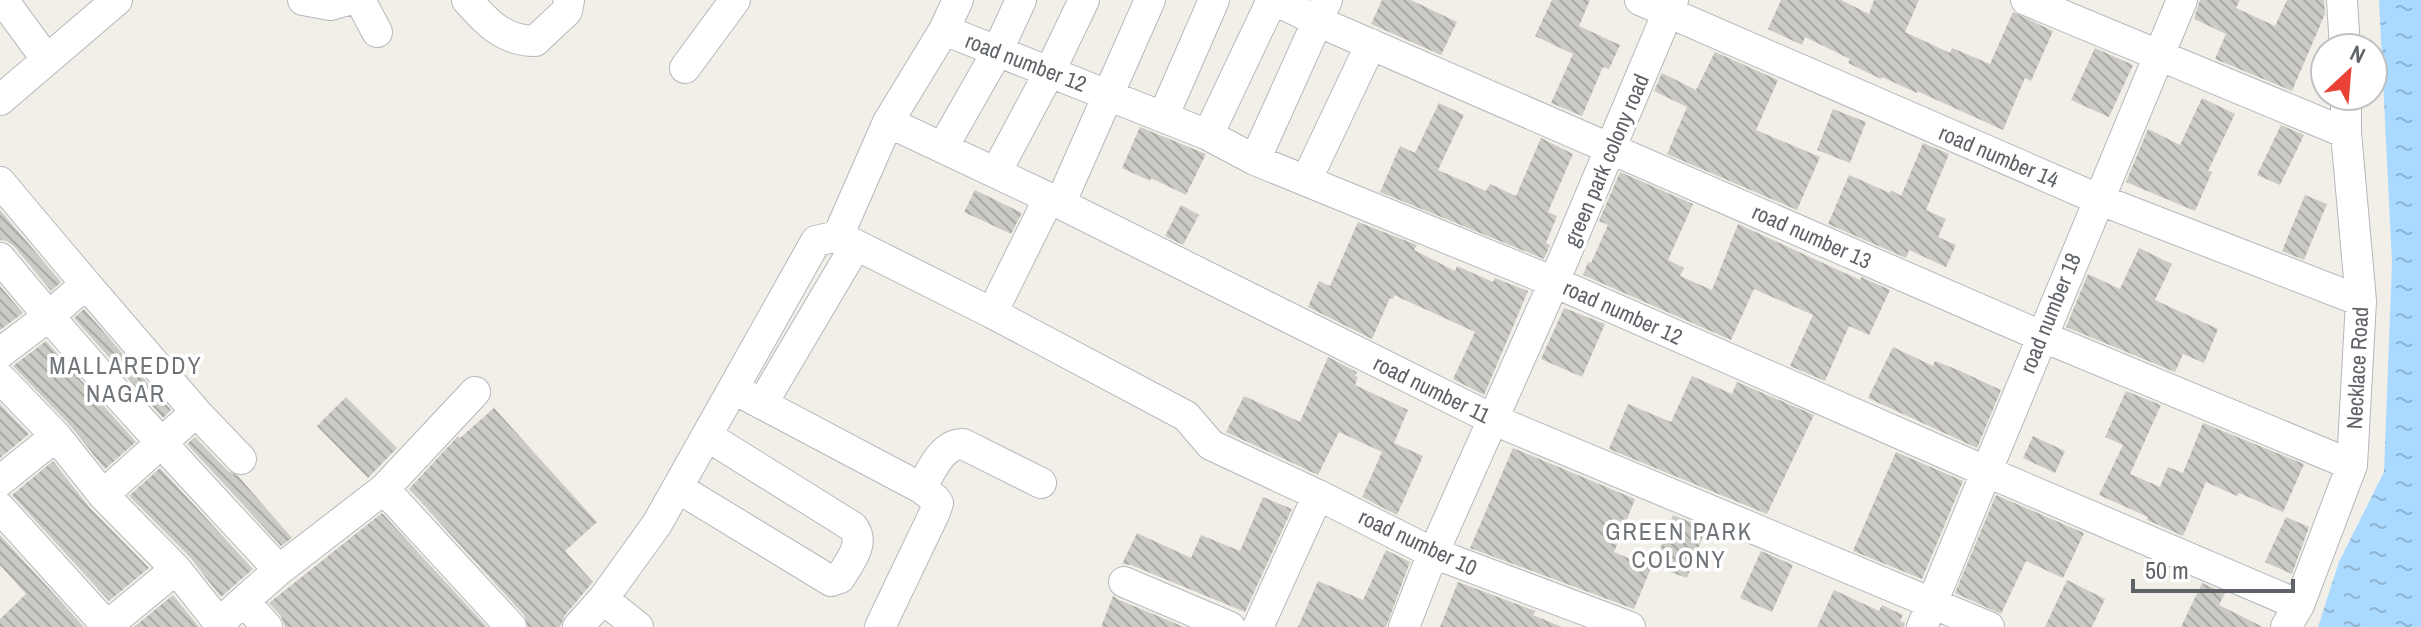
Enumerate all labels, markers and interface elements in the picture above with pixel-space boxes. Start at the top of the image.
street label: road number 12 [961,25,1091,99]
north arrow [2309,32,2389,112]
text: N [2345,38,2370,70]
street label: green park colony road [1556,69,1656,251]
street label: road number 14 [1935,117,2063,195]
street label: road number 13 [1748,196,1876,276]
street label: road number 18 [2012,248,2088,378]
street label: road number 12 [1559,272,1687,352]
street label: Necklace Road [2339,306,2375,430]
street label: road number 11 [1369,348,1495,430]
district label: MALLAREDDY NAGAR [49,349,203,409]
street label: road number 10 [1354,501,1482,583]
district label: GREEN PARK COLONY [1605,515,1753,575]
scale bar [2133,543,2293,593]
text: 50 m [2145,554,2189,586]

